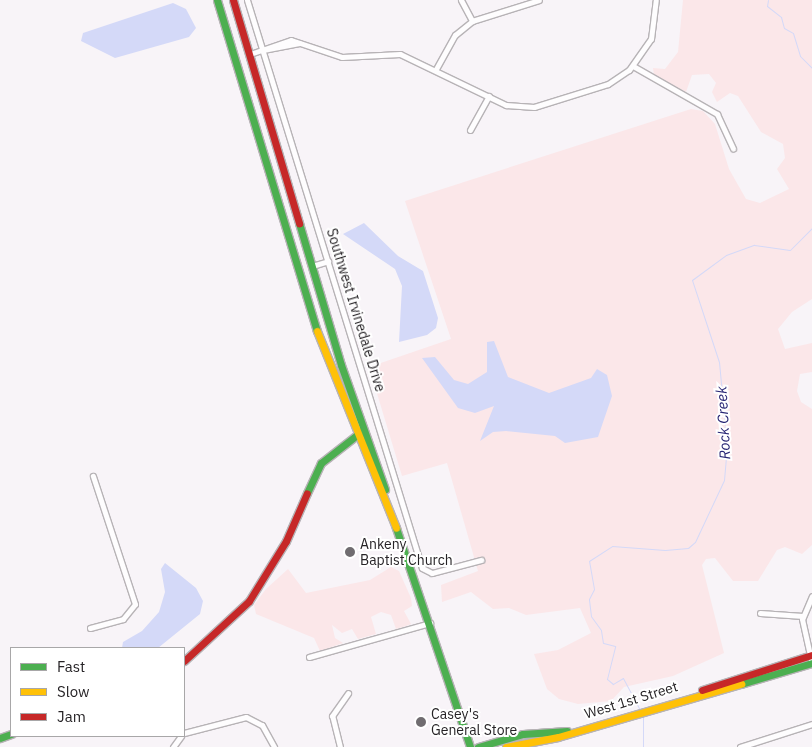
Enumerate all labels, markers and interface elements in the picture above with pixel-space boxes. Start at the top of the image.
street label: Southwest Irvinedale Drive [323,226,389,394]
water label: Rock Creek [712,386,734,460]
place label: Ankeny Baptist Church [360,536,453,568]
marker: Ankeny Baptist Church [344,546,356,558]
legend [10,647,185,737]
text: Fast [57,657,85,676]
street label: West 1st Street [582,678,680,722]
text: Slow [57,682,90,701]
place label: Casey's General Store [431,706,517,739]
text: Jam [57,707,86,726]
marker: Casey's General Store [415,716,427,728]

